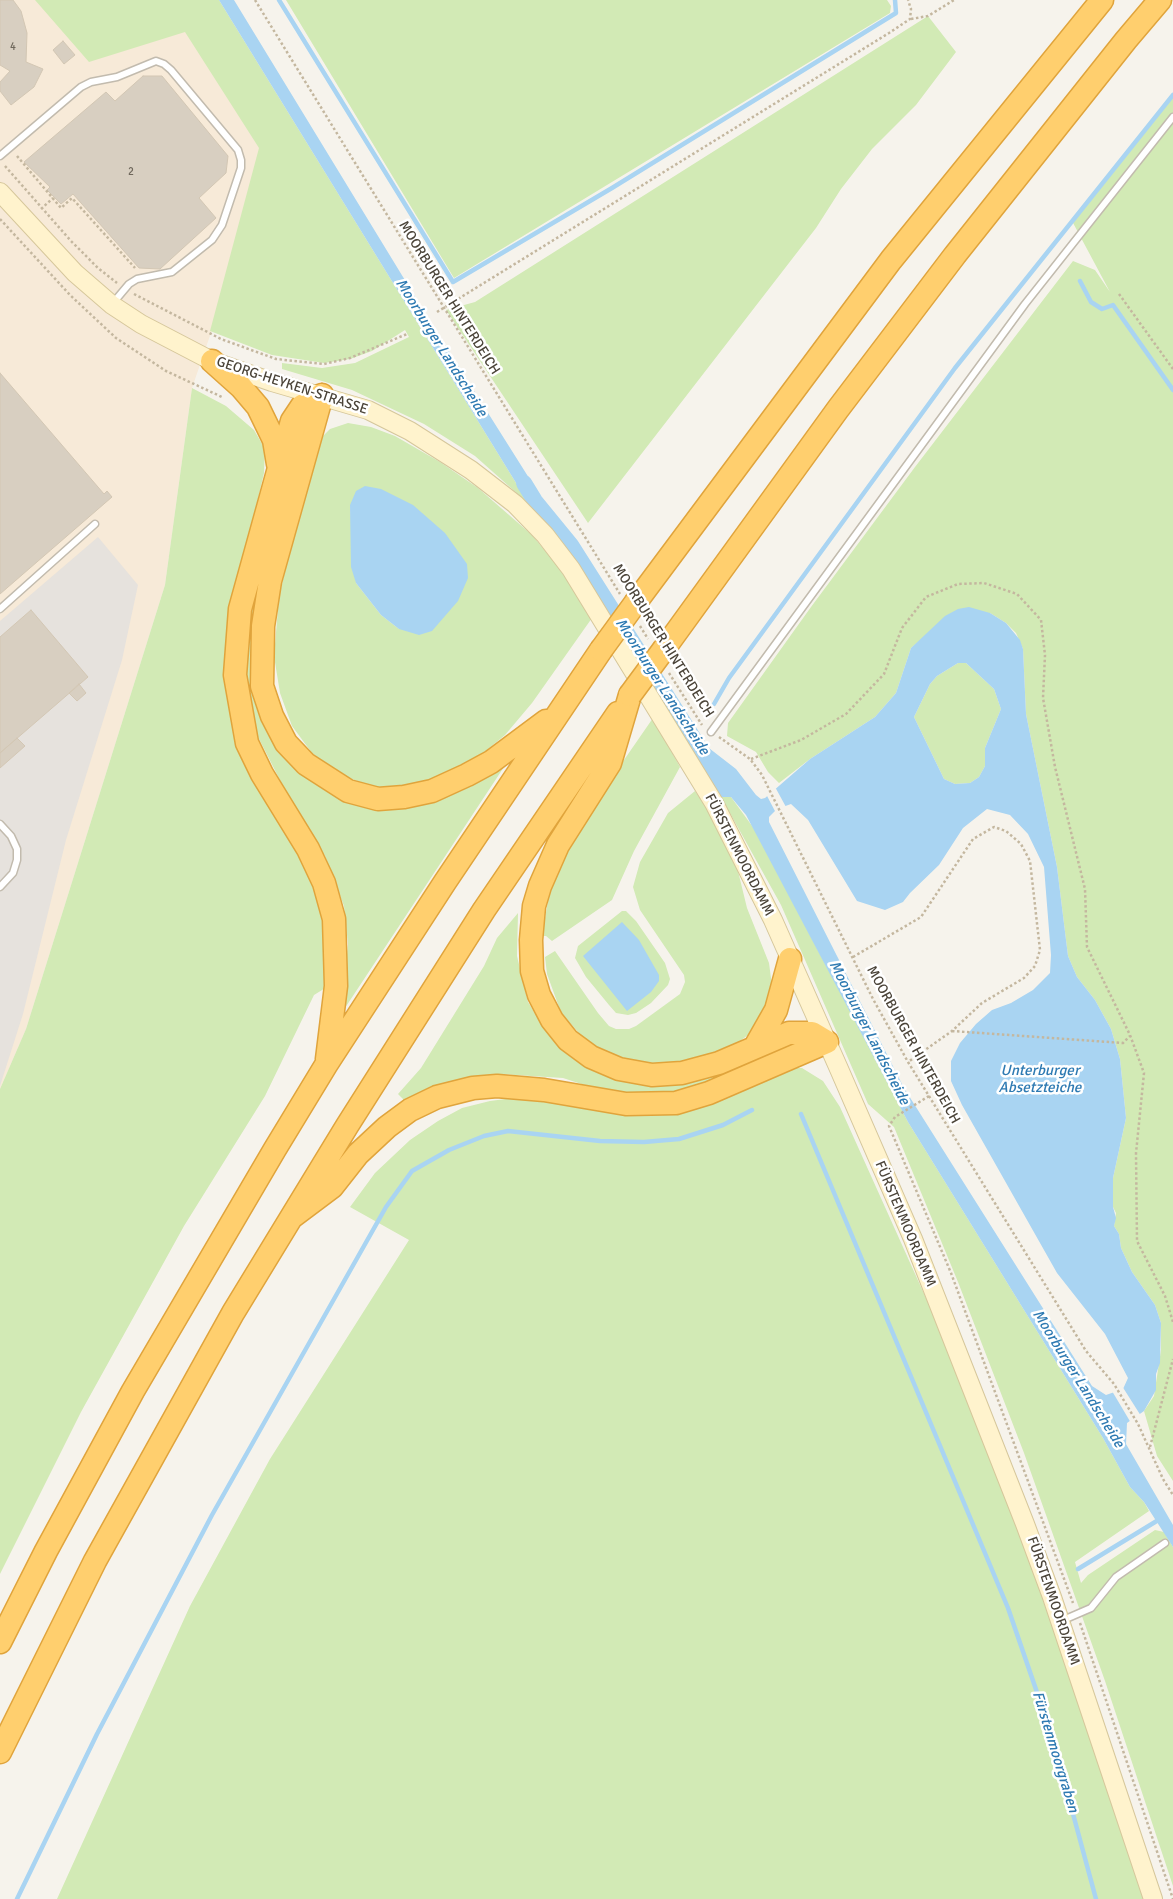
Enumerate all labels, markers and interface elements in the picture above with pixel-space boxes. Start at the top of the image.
house number: 4 [10,40,16,54]
house number: 2 [128,165,134,179]
street label: MOORBURGER HINTERDEICH [395,218,503,378]
water label: Moorburger Landscheide [391,276,491,420]
street label: GEORG-HEYKEN-STRASSE [214,354,370,418]
street label: MOORBURGER HINTERDEICH [609,561,717,721]
water label: Moorburger Landscheide [611,615,713,759]
street label: FÜRSTENMOORDAMM [701,791,777,919]
water label: Moorburger Landscheide [825,958,913,1108]
street label: MOORBURGER HINTERDEICH [863,963,963,1127]
water label: Unterburger Absetzteiche [999,1062,1081,1097]
street label: FÜRSTENMOORDAMM [871,1159,939,1289]
water label: Moorburger Landscheide [1028,1307,1128,1451]
street label: FÜRSTENMOORDAMM [1023,1534,1083,1668]
water label: Fürstenmoorgraben [1028,1689,1082,1815]

